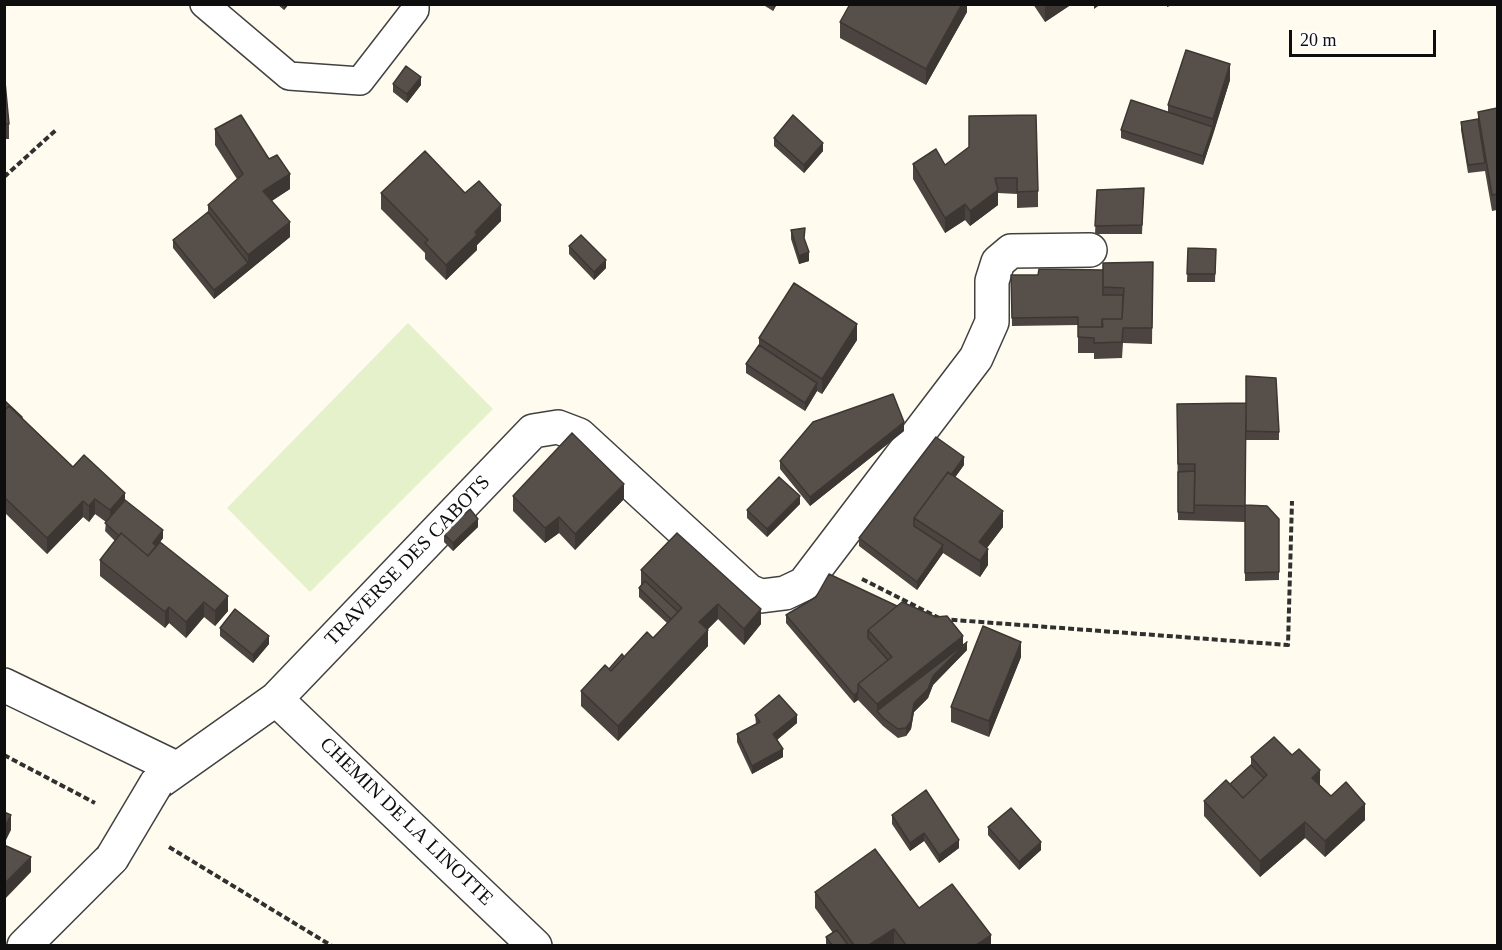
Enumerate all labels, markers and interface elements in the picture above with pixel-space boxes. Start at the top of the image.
scale bar [1292,18,1439,56]
text: 20 m [1300,30,1337,50]
street label: TRAVERSE DES CABOTS [320,471,496,651]
street label: CHEMIN DE LA LINOTTE [314,733,498,911]

